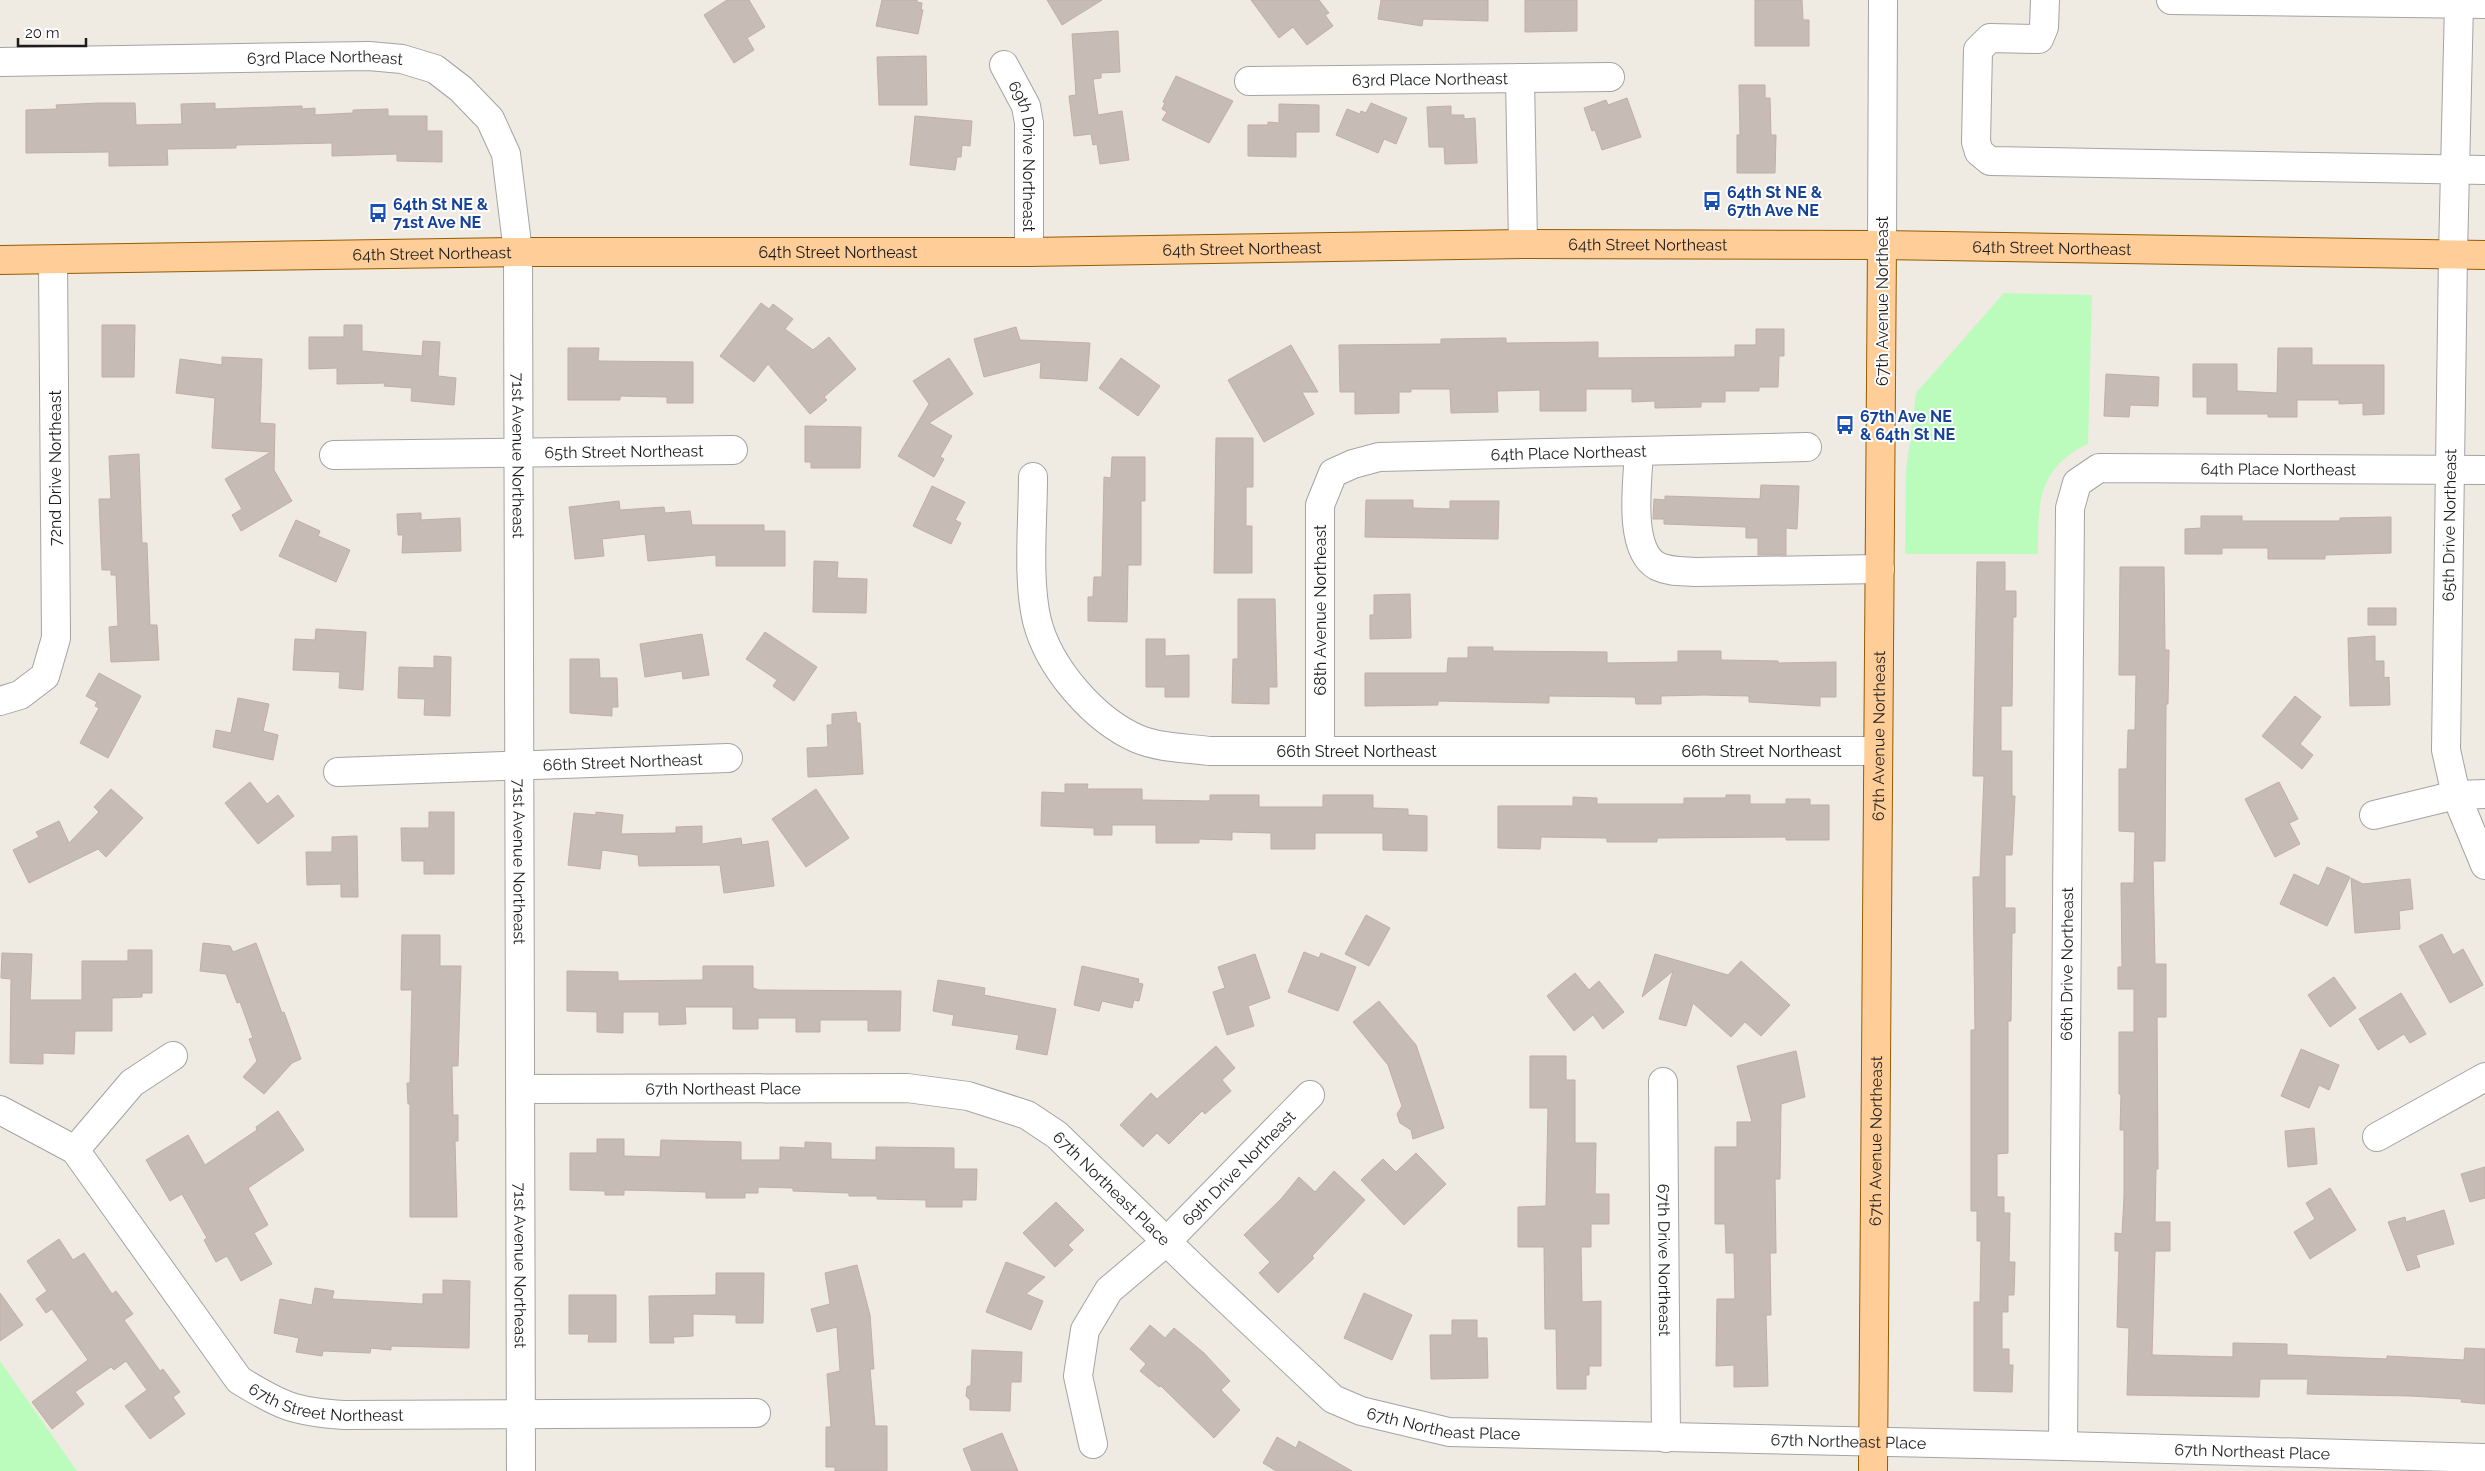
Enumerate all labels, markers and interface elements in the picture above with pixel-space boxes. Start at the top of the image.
scale bar [18,15,85,47]
text: 20 m [25,24,60,42]
street label: 63rd Place Northeast [247,47,404,69]
street label: 63rd Place Northeast [1352,69,1509,90]
street label: 69th Drive Northeast [1004,78,1039,233]
place label: 64th St NE & 67th Ave NE [1727,183,1823,220]
bus stop icon: 64th St NE & 67th Ave NE [1701,190,1723,212]
place label: 64th St NE & 71st Ave NE [393,195,489,232]
bus stop icon: 64th St NE & 71st Ave NE [367,202,389,224]
street label: 67th Avenue Northeast [1873,215,1892,386]
street label: 64th Street Northeast [1568,235,1728,255]
street label: 64th Street Northeast [1972,237,2132,259]
street label: 64th Street Northeast [1162,238,1322,260]
street label: 64th Street Northeast [352,243,512,265]
street label: 64th Street Northeast [758,243,918,262]
street label: 71st Avenue Northeast [508,373,528,539]
street label: 72nd Drive Northeast [46,389,65,546]
place label: 67th Ave NE & 64th St NE [1860,407,1956,444]
bus stop icon: 67th Ave NE & 64th St NE [1834,414,1856,436]
street label: 65th Street Northeast [544,441,704,462]
street label: 64th Place Northeast [1490,442,1647,464]
street label: 65th Drive Northeast [2439,448,2460,601]
street label: 64th Place Northeast [2200,460,2357,479]
street label: 68th Avenue Northeast [1311,524,1330,695]
street label: 67th Avenue Northeast [1869,650,1889,821]
street label: 66th Street Northeast [1277,742,1437,761]
street label: 66th Street Northeast [1682,742,1842,761]
street label: 66th Street Northeast [543,750,704,775]
street label: 71st Avenue Northeast [509,779,529,945]
street label: 66th Drive Northeast [2057,886,2077,1041]
street label: 67th Avenue Northeast [1866,1055,1886,1226]
street label: 67th Northeast Place [645,1079,801,1099]
street label: 69th Drive Northeast [1178,1106,1300,1230]
street label: 67th Northeast Place [1049,1128,1174,1250]
street label: 71st Avenue Northeast [510,1183,530,1349]
street label: 67th Drive Northeast [1654,1184,1674,1337]
street label: 67th Street Northeast [245,1379,404,1425]
street label: 67th Northeast Place [1365,1404,1521,1444]
street label: 67th Northeast Place [1770,1430,1926,1453]
street label: 67th Northeast Place [2174,1440,2330,1464]

